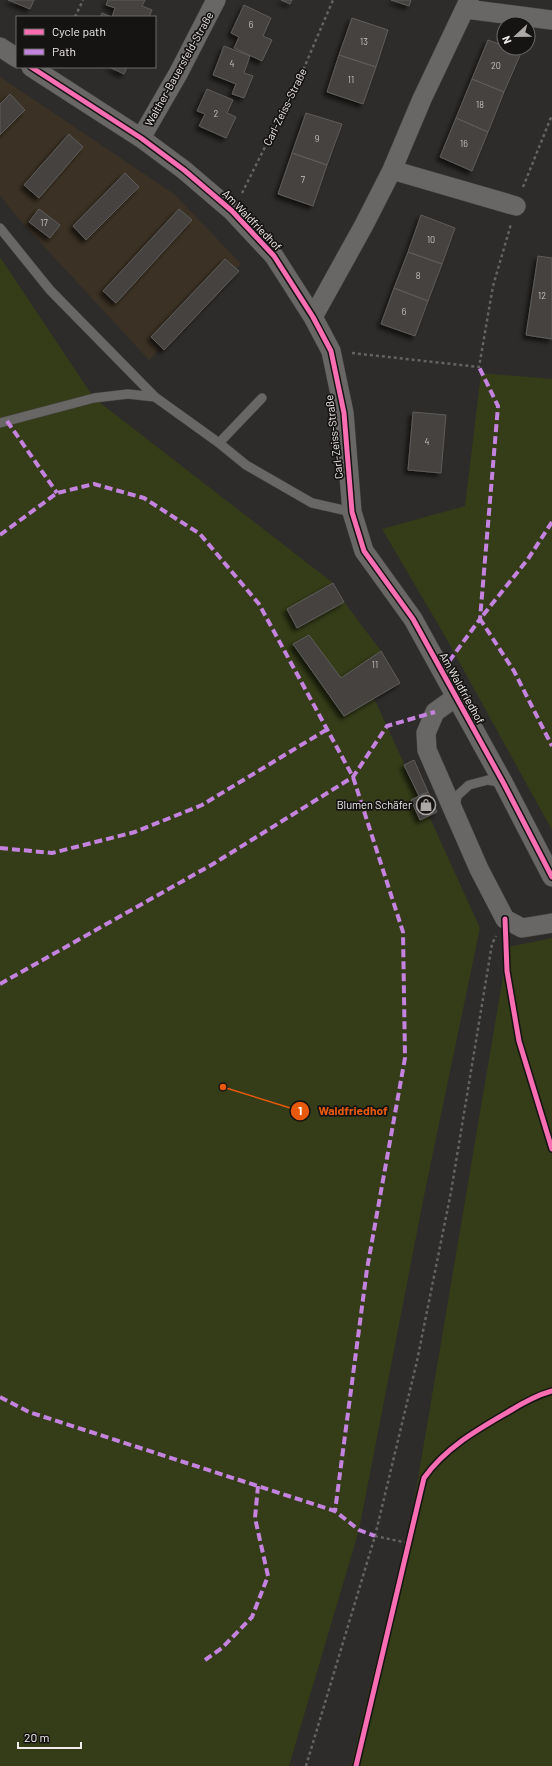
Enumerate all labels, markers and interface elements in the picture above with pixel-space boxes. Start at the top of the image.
street label: Walther-Bauersfeld-Straße [142,9,216,128]
legend [16,16,156,68]
north arrow [496,16,536,56]
house number: 6 [249,19,254,30]
text: Cycle path [52,24,106,38]
text: N [499,34,514,46]
house number: 13 [360,36,368,47]
text: Path [52,44,76,58]
house number: 4 [230,58,235,69]
house number: 20 [491,60,501,71]
street label: Carl-Zeiss-Straße [260,66,309,148]
house number: 11 [348,74,354,85]
house number: 18 [476,99,484,110]
house number: 2 [214,108,219,119]
house number: 9 [315,133,320,144]
house number: 16 [460,138,468,149]
house number: 7 [301,174,306,185]
street label: Am Waldfriedhof [220,187,285,253]
house number: 17 [40,217,48,228]
house number: 10 [427,234,435,245]
house number: 8 [416,270,421,281]
house number: 12 [538,290,546,301]
house number: 6 [402,306,407,317]
street label: Carl-Zeiss-Straße [322,394,345,480]
house number: 4 [425,436,430,447]
street label: Am Waldfriedhof [437,650,487,726]
house number: 11 [372,659,378,670]
shop icon: Blumen Schäfer [415,794,437,816]
place label: Blumen Schäfer [337,798,412,811]
callout: Waldfriedhof [290,1099,395,1123]
text: 1 [298,1103,302,1117]
text: Waldfriedhof [318,1103,388,1117]
scale bar [18,1724,81,1750]
text: 20 m [24,1730,50,1744]

